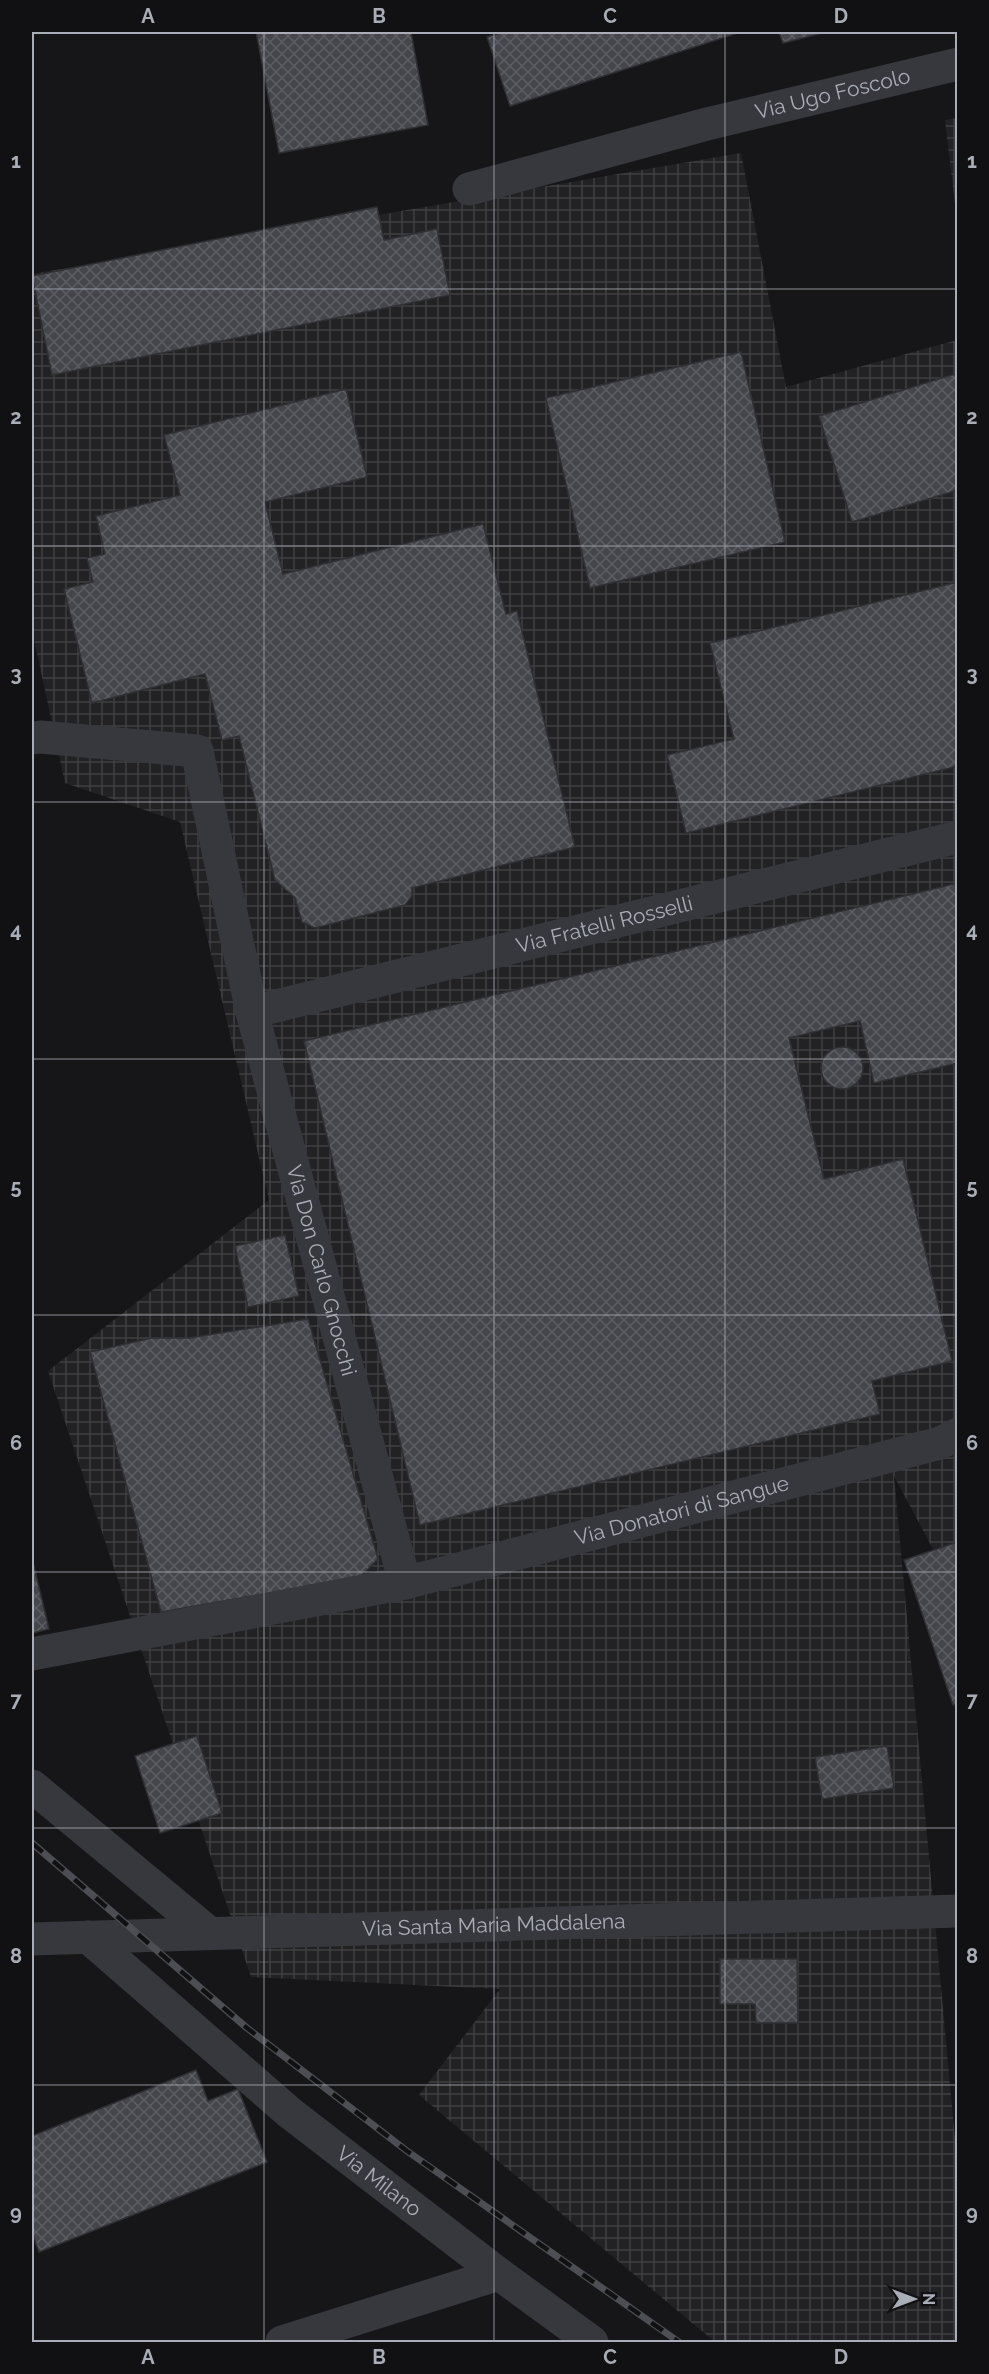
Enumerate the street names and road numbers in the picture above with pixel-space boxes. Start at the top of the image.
street label: Via Ugo Foscolo [753,63,913,124]
street label: Via Fratelli Rosselli [513,890,695,958]
street label: Via Don Carlo Gnocchi [282,1162,362,1378]
street label: Via Donatori di Sangue [572,1470,791,1550]
street label: Via Santa Maria Maddalena [362,1908,626,1941]
street label: Via Milano [332,2140,427,2222]

